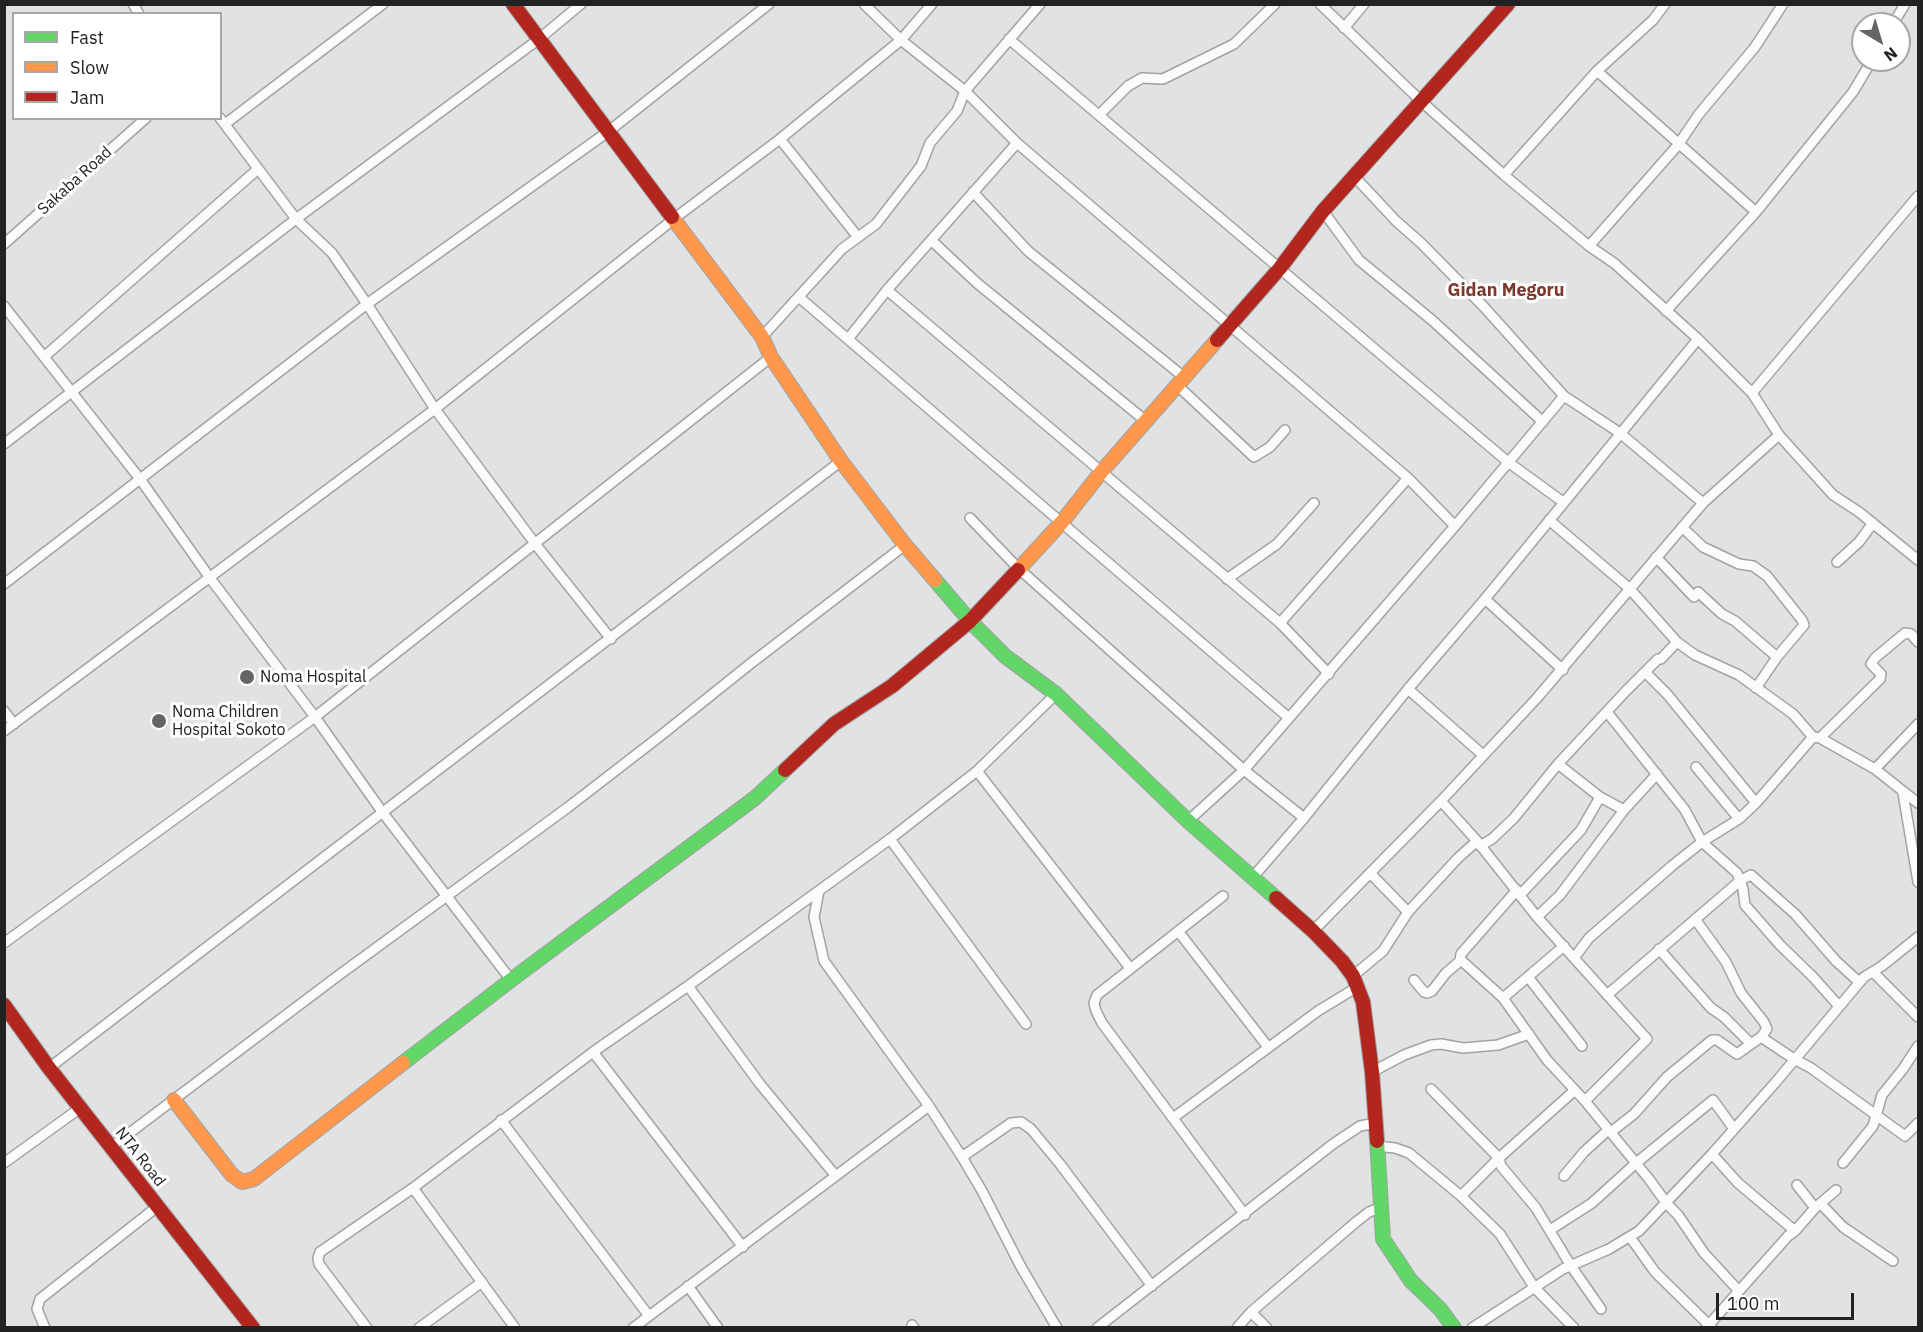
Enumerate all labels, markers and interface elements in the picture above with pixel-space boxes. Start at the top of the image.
legend [12,12,222,120]
north arrow [1851,12,1911,72]
text: Fast [70,26,104,49]
text: N [1880,43,1902,66]
text: Slow [70,56,109,79]
text: Jam [70,86,105,109]
street label: Sakaba Road [34,143,116,219]
district label: Gidan Megoru [1447,280,1565,302]
place label: Noma Hospital [260,667,366,687]
marker: Noma Hospital [238,668,256,686]
place label: Noma Children Hospital Sokoto [172,702,286,740]
marker: Noma Children Hospital Sokoto [150,712,168,730]
street label: NTA Road [111,1123,169,1191]
scale bar [1719,1281,1857,1319]
text: 100 m [1727,1292,1779,1315]

